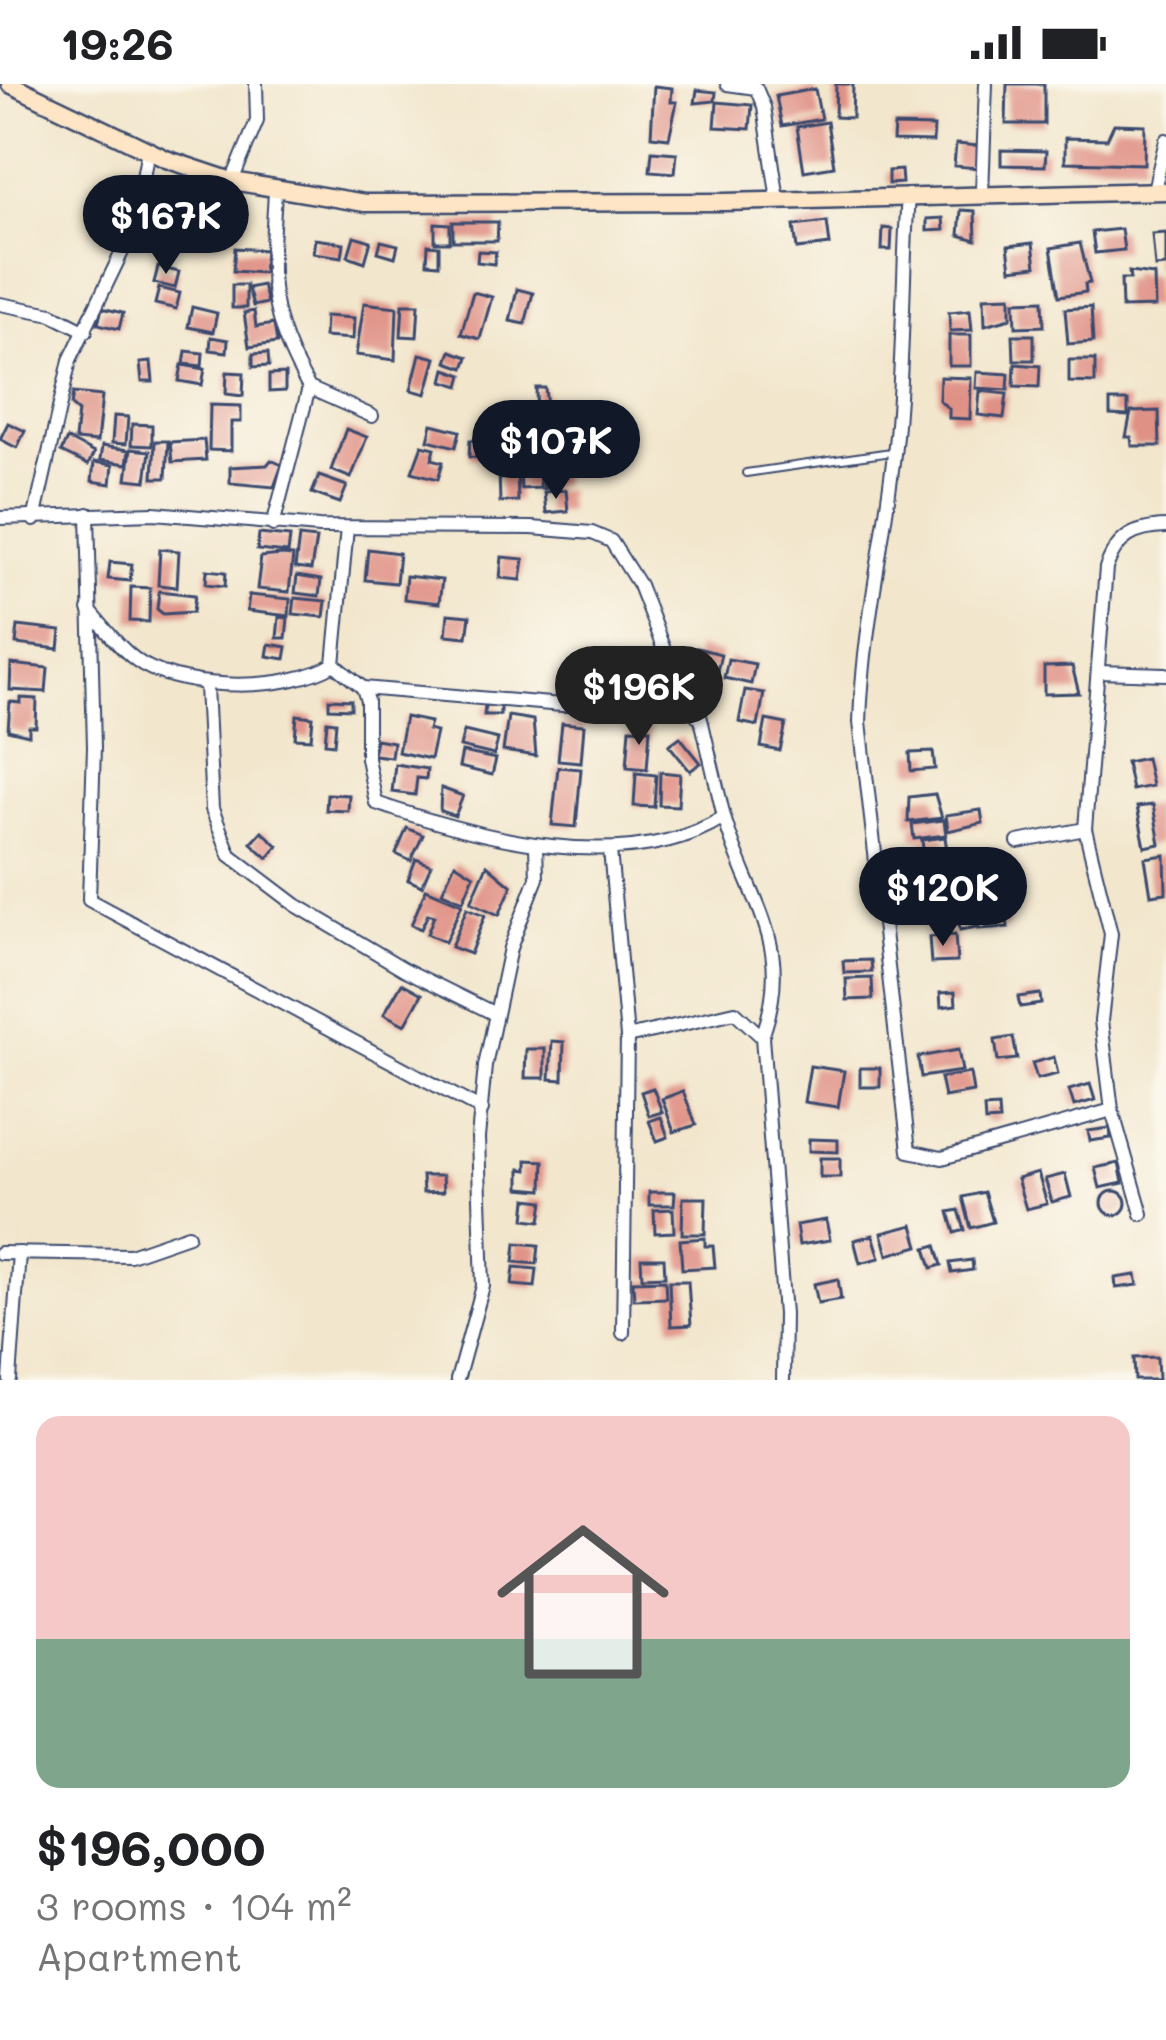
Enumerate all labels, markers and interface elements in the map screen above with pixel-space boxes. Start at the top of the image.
text: 19:26 [60,13,174,71]
pin: $167K [82,175,250,277]
text: $167K [110,188,222,239]
pin: $107K [472,400,640,502]
text: $107K [499,413,613,464]
pin: $196K [555,646,723,748]
text: $196K [582,659,696,710]
pin: $120K [859,847,1027,949]
text: $120K [886,860,1000,911]
icon: home [475,1494,691,1710]
text: $196,000 [36,1812,266,1879]
text: 3 rooms · 104 m² [36,1879,352,1930]
text: Apartment [36,1930,242,1981]

